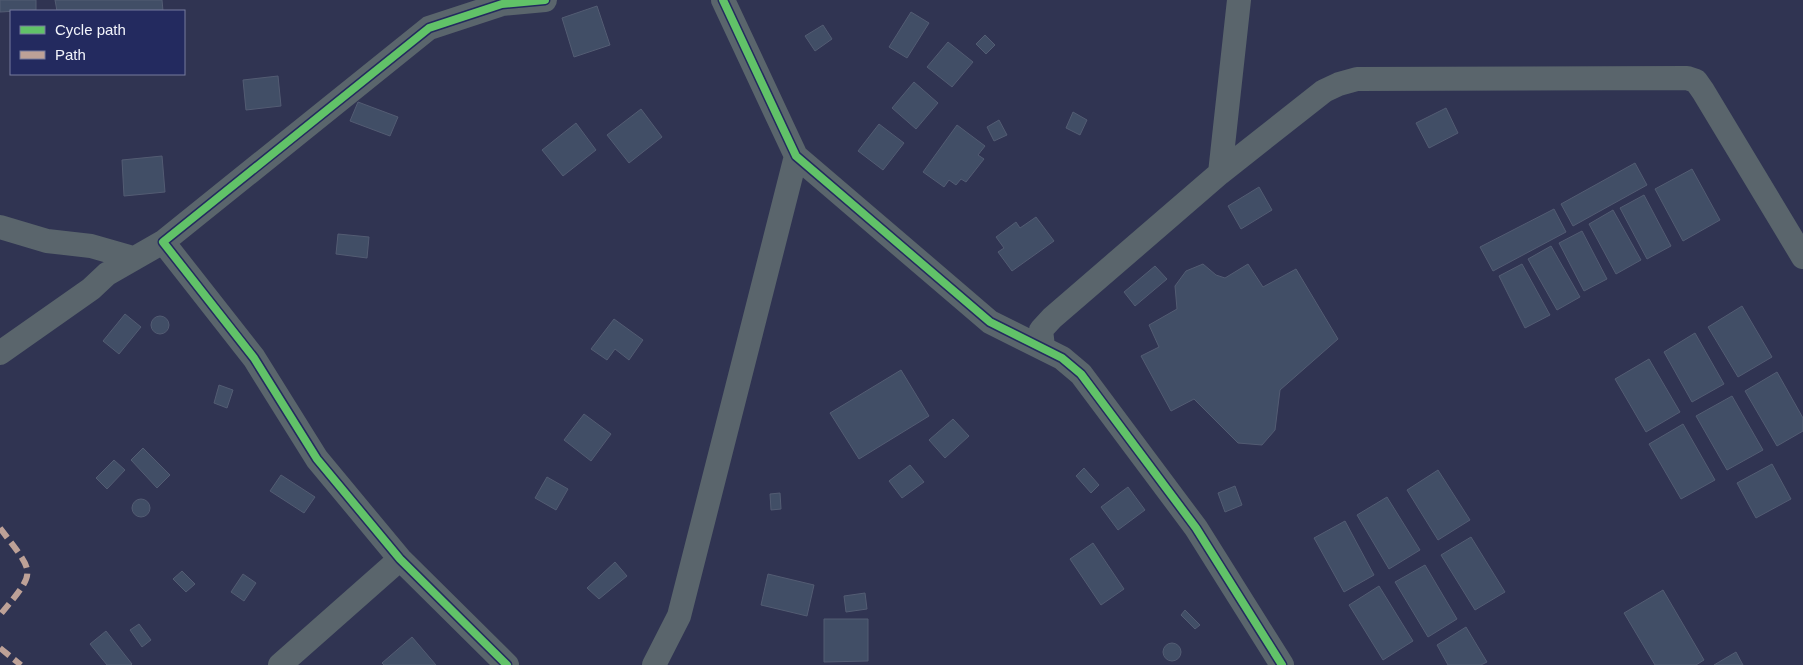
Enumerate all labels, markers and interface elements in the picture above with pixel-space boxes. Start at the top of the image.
legend [10,10,185,75]
text: Cycle path [55,21,126,38]
text: Path [55,46,86,63]

